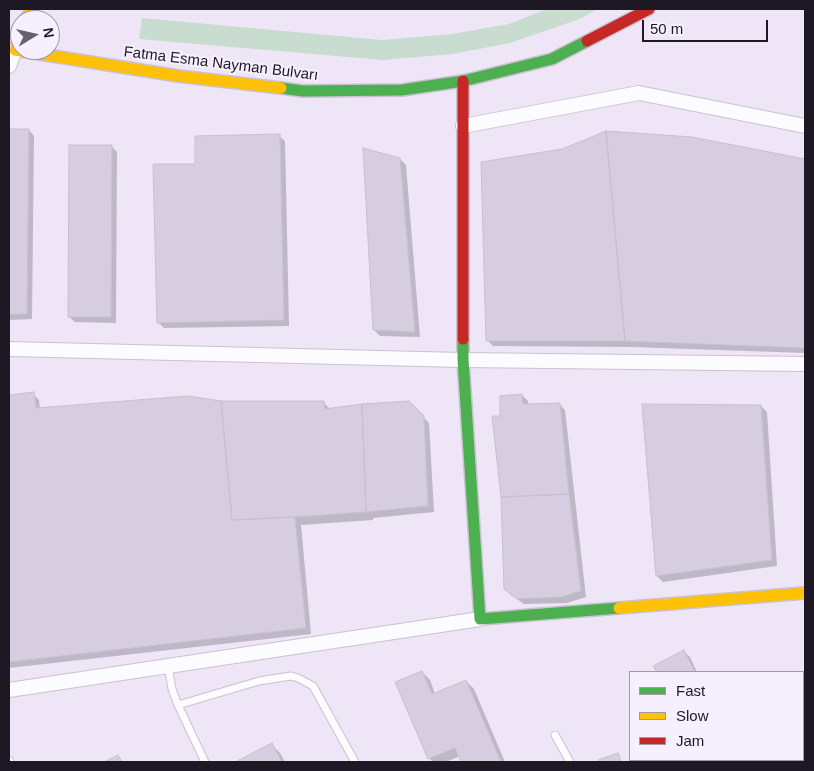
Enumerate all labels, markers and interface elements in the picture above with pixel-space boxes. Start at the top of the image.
north arrow [10,10,60,60]
scale bar [644,10,770,42]
text: 50 m [650,20,683,37]
text: N [40,27,58,39]
street label: Fatma Esma Nayman Bulvarı [123,43,319,85]
legend [629,671,804,761]
text: Fast [676,682,705,699]
text: Slow [676,707,709,724]
text: Jam [676,732,704,749]

